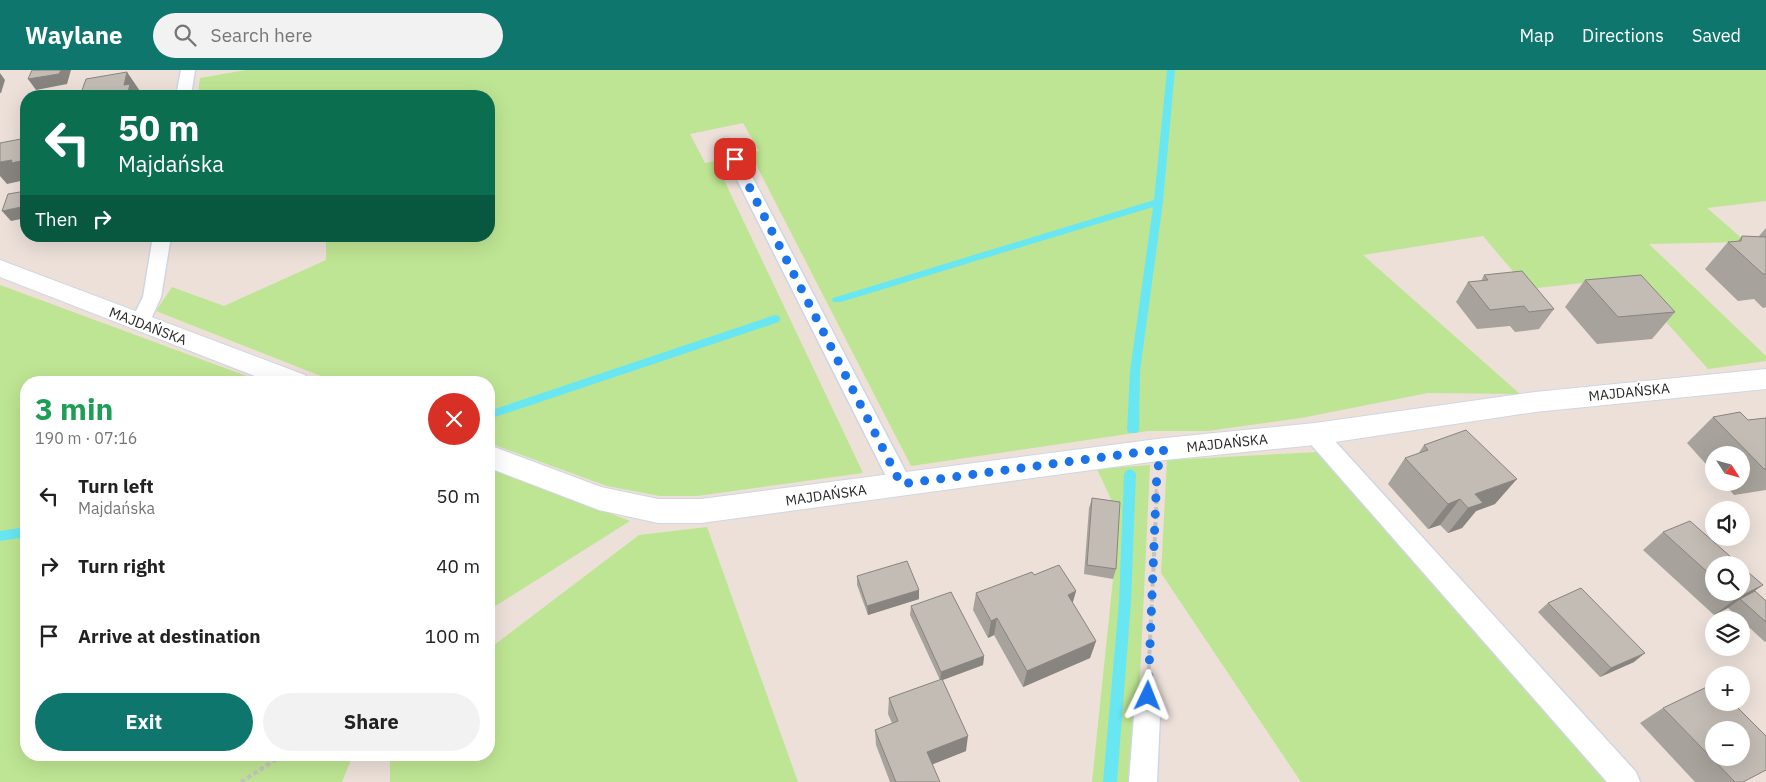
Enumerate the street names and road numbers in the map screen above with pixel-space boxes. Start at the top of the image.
street label: MAJDAŃSKA [107,302,190,349]
street label: MAJDAŃSKA [1587,378,1671,405]
street label: MAJDAŃSKA [1185,429,1269,456]
street label: MAJDAŃSKA [784,479,868,510]

